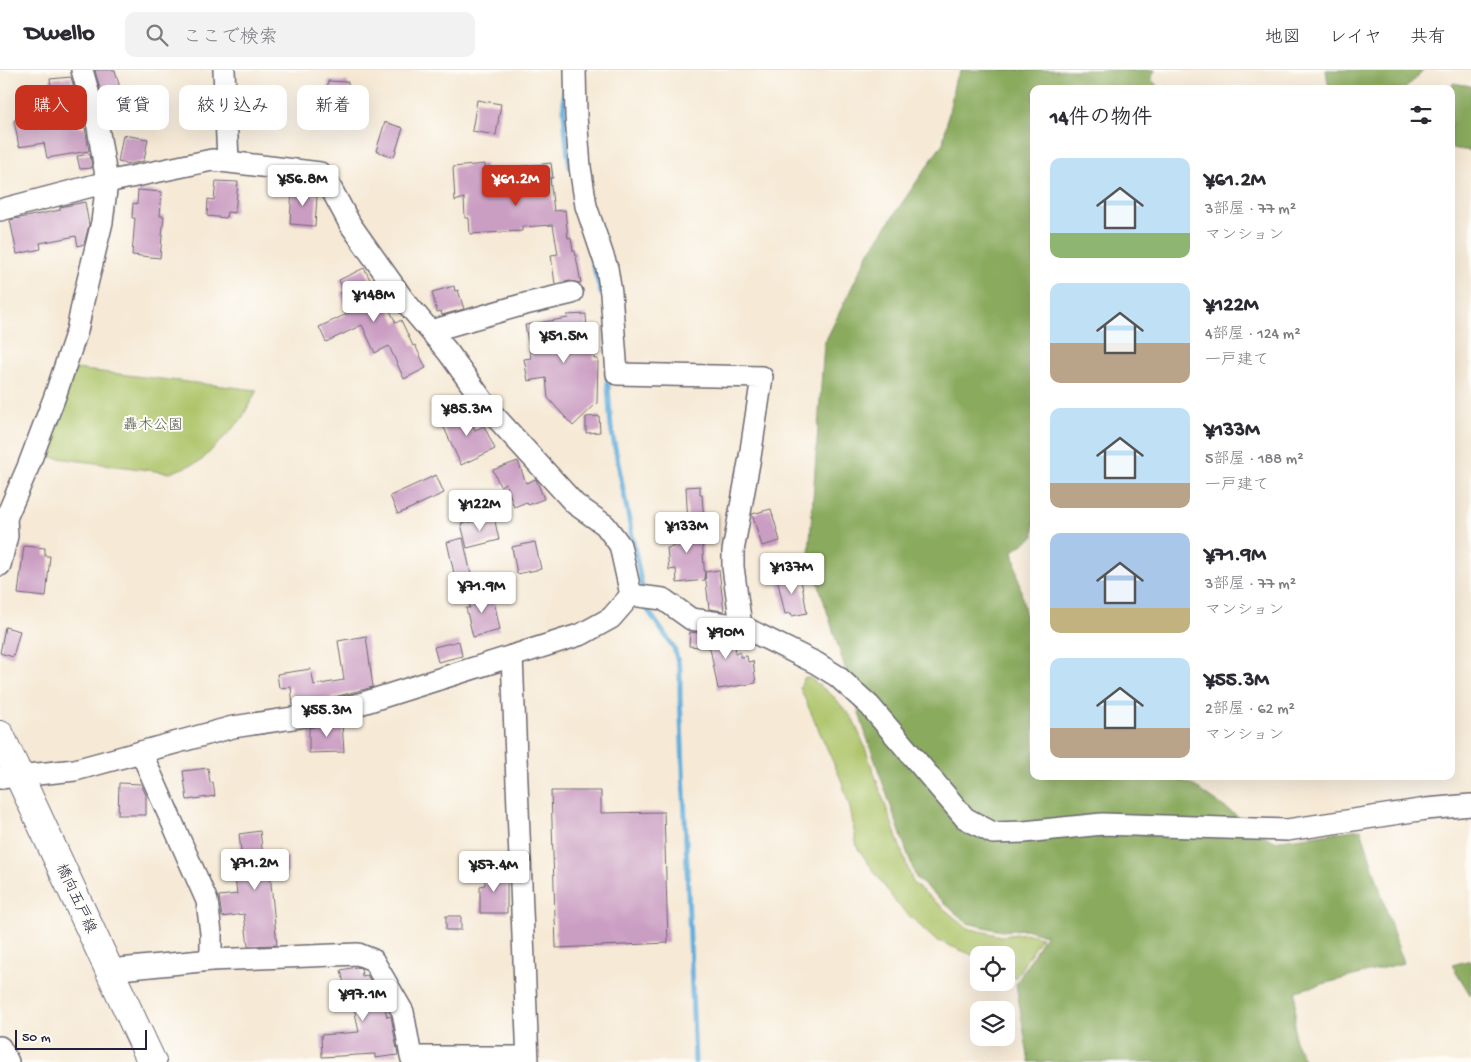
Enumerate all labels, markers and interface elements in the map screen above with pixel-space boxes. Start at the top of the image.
search box [125,12,475,57]
text: Dwello [25,20,95,49]
icon: search [143,21,171,49]
text: ここで検索 [183,27,278,50]
text: 地図 [1265,28,1301,49]
text: レイヤ [1329,28,1382,49]
text: 共有 [1410,28,1446,49]
chip: 購入 [15,85,87,130]
chip: 賃貸 [97,85,169,130]
chip: 絞り込み [179,85,287,130]
chip: 新着 [297,85,369,130]
icon: filters [1407,101,1435,129]
text: 14件の物件 [1050,107,1152,132]
pin: ¥56.8M [262,164,344,207]
pin: ¥61.2M [475,164,557,207]
text: ¥61.2M [1205,169,1265,194]
text: ¥56.8M [279,171,327,190]
text: ¥61.2M [493,171,539,190]
icon: home [1090,178,1150,238]
text: 3部屋 · 77 m² [1205,201,1296,220]
text: マンション [1205,227,1284,246]
pin: ¥148M [339,280,409,323]
text: ¥148M [353,287,395,306]
text: ¥122M [1205,294,1258,319]
icon: home [1090,303,1150,363]
pin: ¥51.5M [523,322,605,364]
text: 4部屋 · 124 m² [1205,326,1301,345]
text: ¥51.5M [541,328,587,347]
text: 一戸建て [1205,352,1269,371]
pin: ¥85.3M [426,394,508,437]
text: ¥85.3M [442,401,492,420]
park label: 轟木公園 [123,416,183,435]
text: ¥133M [1205,419,1260,444]
icon: home [1090,428,1150,488]
text: 5部屋 · 188 m² [1205,451,1304,470]
text: 一戸建て [1205,477,1269,496]
pin: ¥122M [445,490,515,532]
text: ¥122M [460,496,500,515]
pin: ¥133M [652,512,722,554]
text: ¥133M [666,518,708,537]
text: ¥71.9M [1205,544,1266,569]
pin: ¥137M [757,552,827,595]
icon: home [1090,553,1150,613]
text: ¥137M [771,559,813,578]
pin: ¥71.9M [441,572,523,614]
text: 3部屋 · 77 m² [1205,576,1296,595]
text: ¥71.9M [459,578,505,597]
text: マンション [1205,602,1284,621]
pin: ¥90M [696,618,756,660]
text: ¥90M [708,624,744,643]
text: ¥55.3M [1205,669,1269,694]
icon: home [1090,678,1150,738]
pin: ¥55.3M [286,696,368,738]
text: 2部屋 · 62 m² [1205,701,1295,720]
text: ¥55.3M [303,702,351,721]
text: マンション [1205,727,1284,746]
pin: ¥71.2M [214,848,296,891]
pin: ¥57.4M [453,850,535,893]
text: ¥71.2M [232,855,278,874]
text: ¥57.4M [470,857,518,876]
street label: 橋向五戸線 [51,861,100,937]
map controls [970,946,1015,1046]
button: locate [970,946,1015,991]
pin: ¥97.1M [322,980,404,1022]
text: ¥97.1M [340,986,386,1005]
button: layers [970,1001,1015,1046]
scale bar [15,1027,148,1050]
text: 50 m [22,1030,51,1047]

